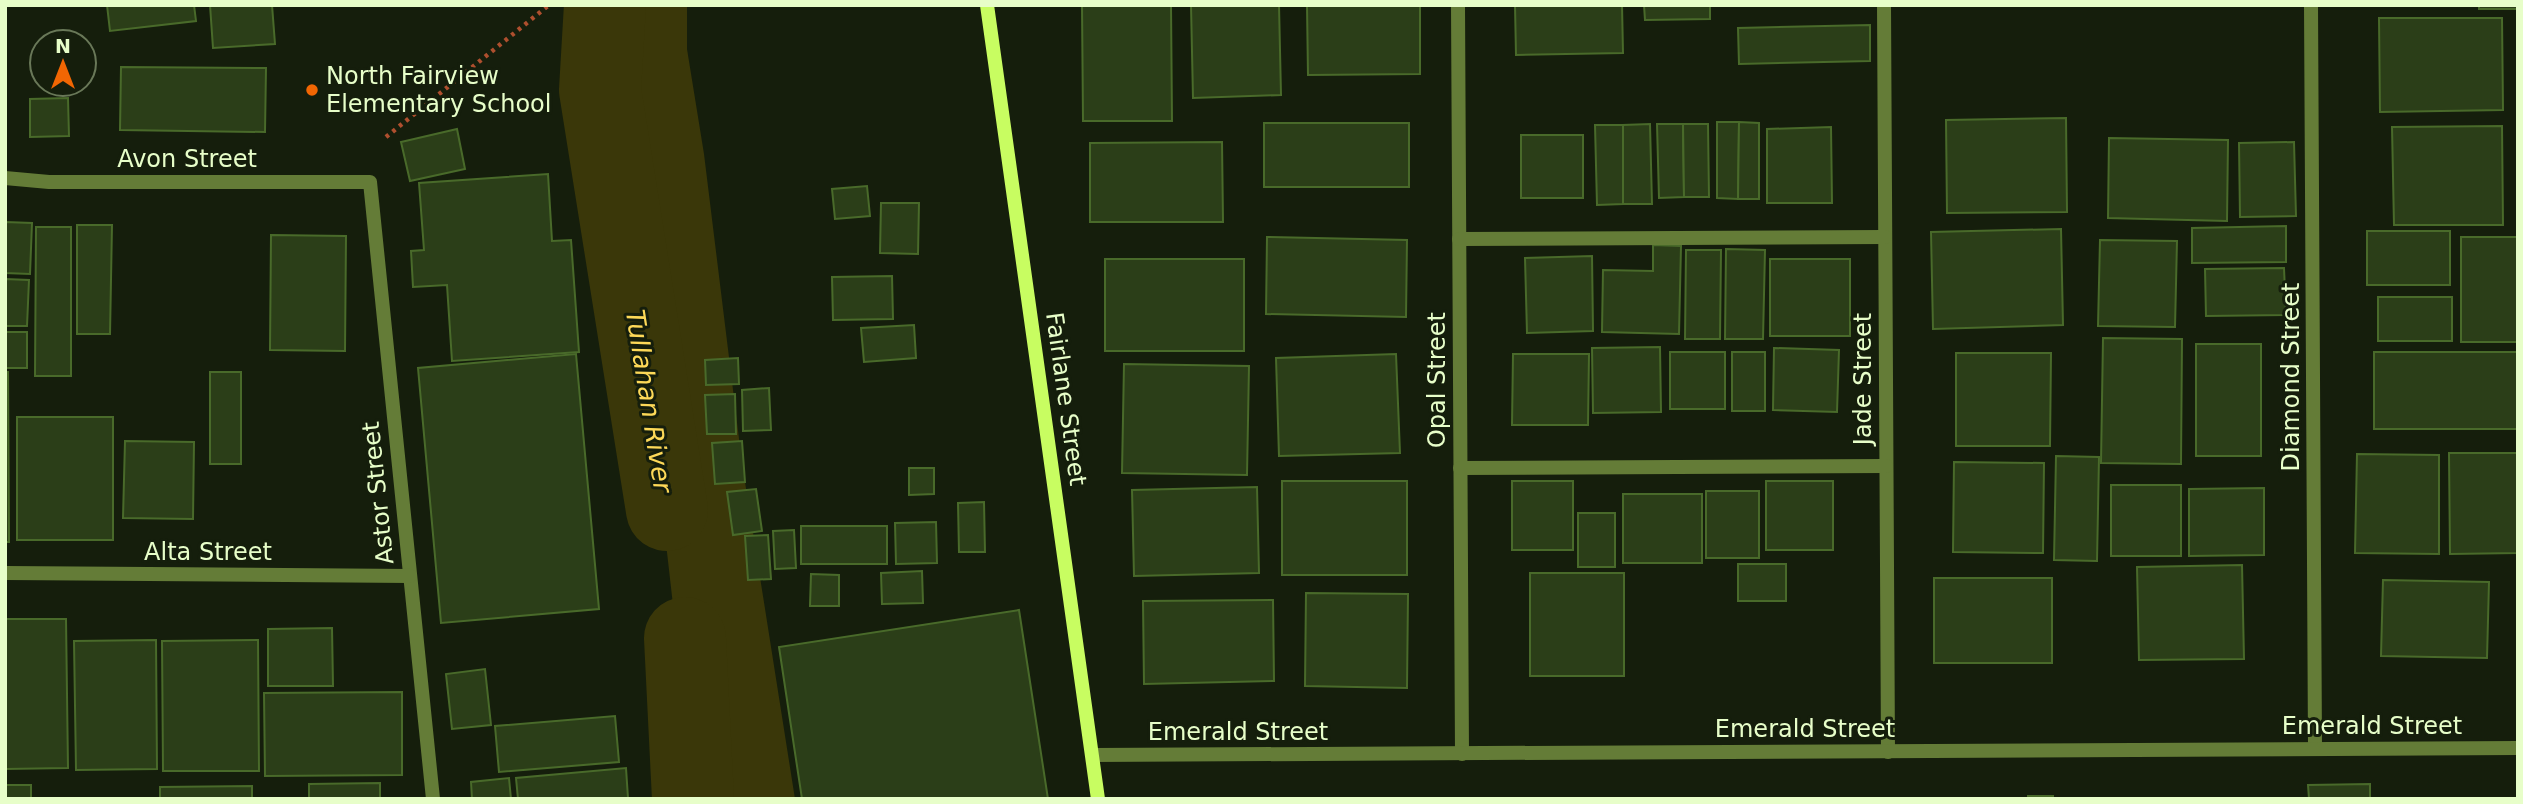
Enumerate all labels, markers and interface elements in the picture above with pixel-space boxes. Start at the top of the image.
north arrow [28,28,98,98]
text: N [55,35,71,57]
place label: North Fairview Elementary School [326,62,551,118]
marker: North Fairview Elementary School [304,82,320,98]
street label: Avon Street [117,145,257,173]
street label: Diamond Street [2277,283,2305,471]
water label: Tullahan River [620,307,679,497]
street label: Fairlane Street [1040,311,1092,487]
street label: Opal Street [1423,312,1451,448]
street label: Jade Street [1849,313,1877,447]
street label: Astor Street [357,420,399,566]
street label: Alta Street [144,538,272,566]
street label: Emerald Street [2282,712,2462,740]
street label: Emerald Street [1715,715,1895,743]
street label: Emerald Street [1148,718,1328,746]

